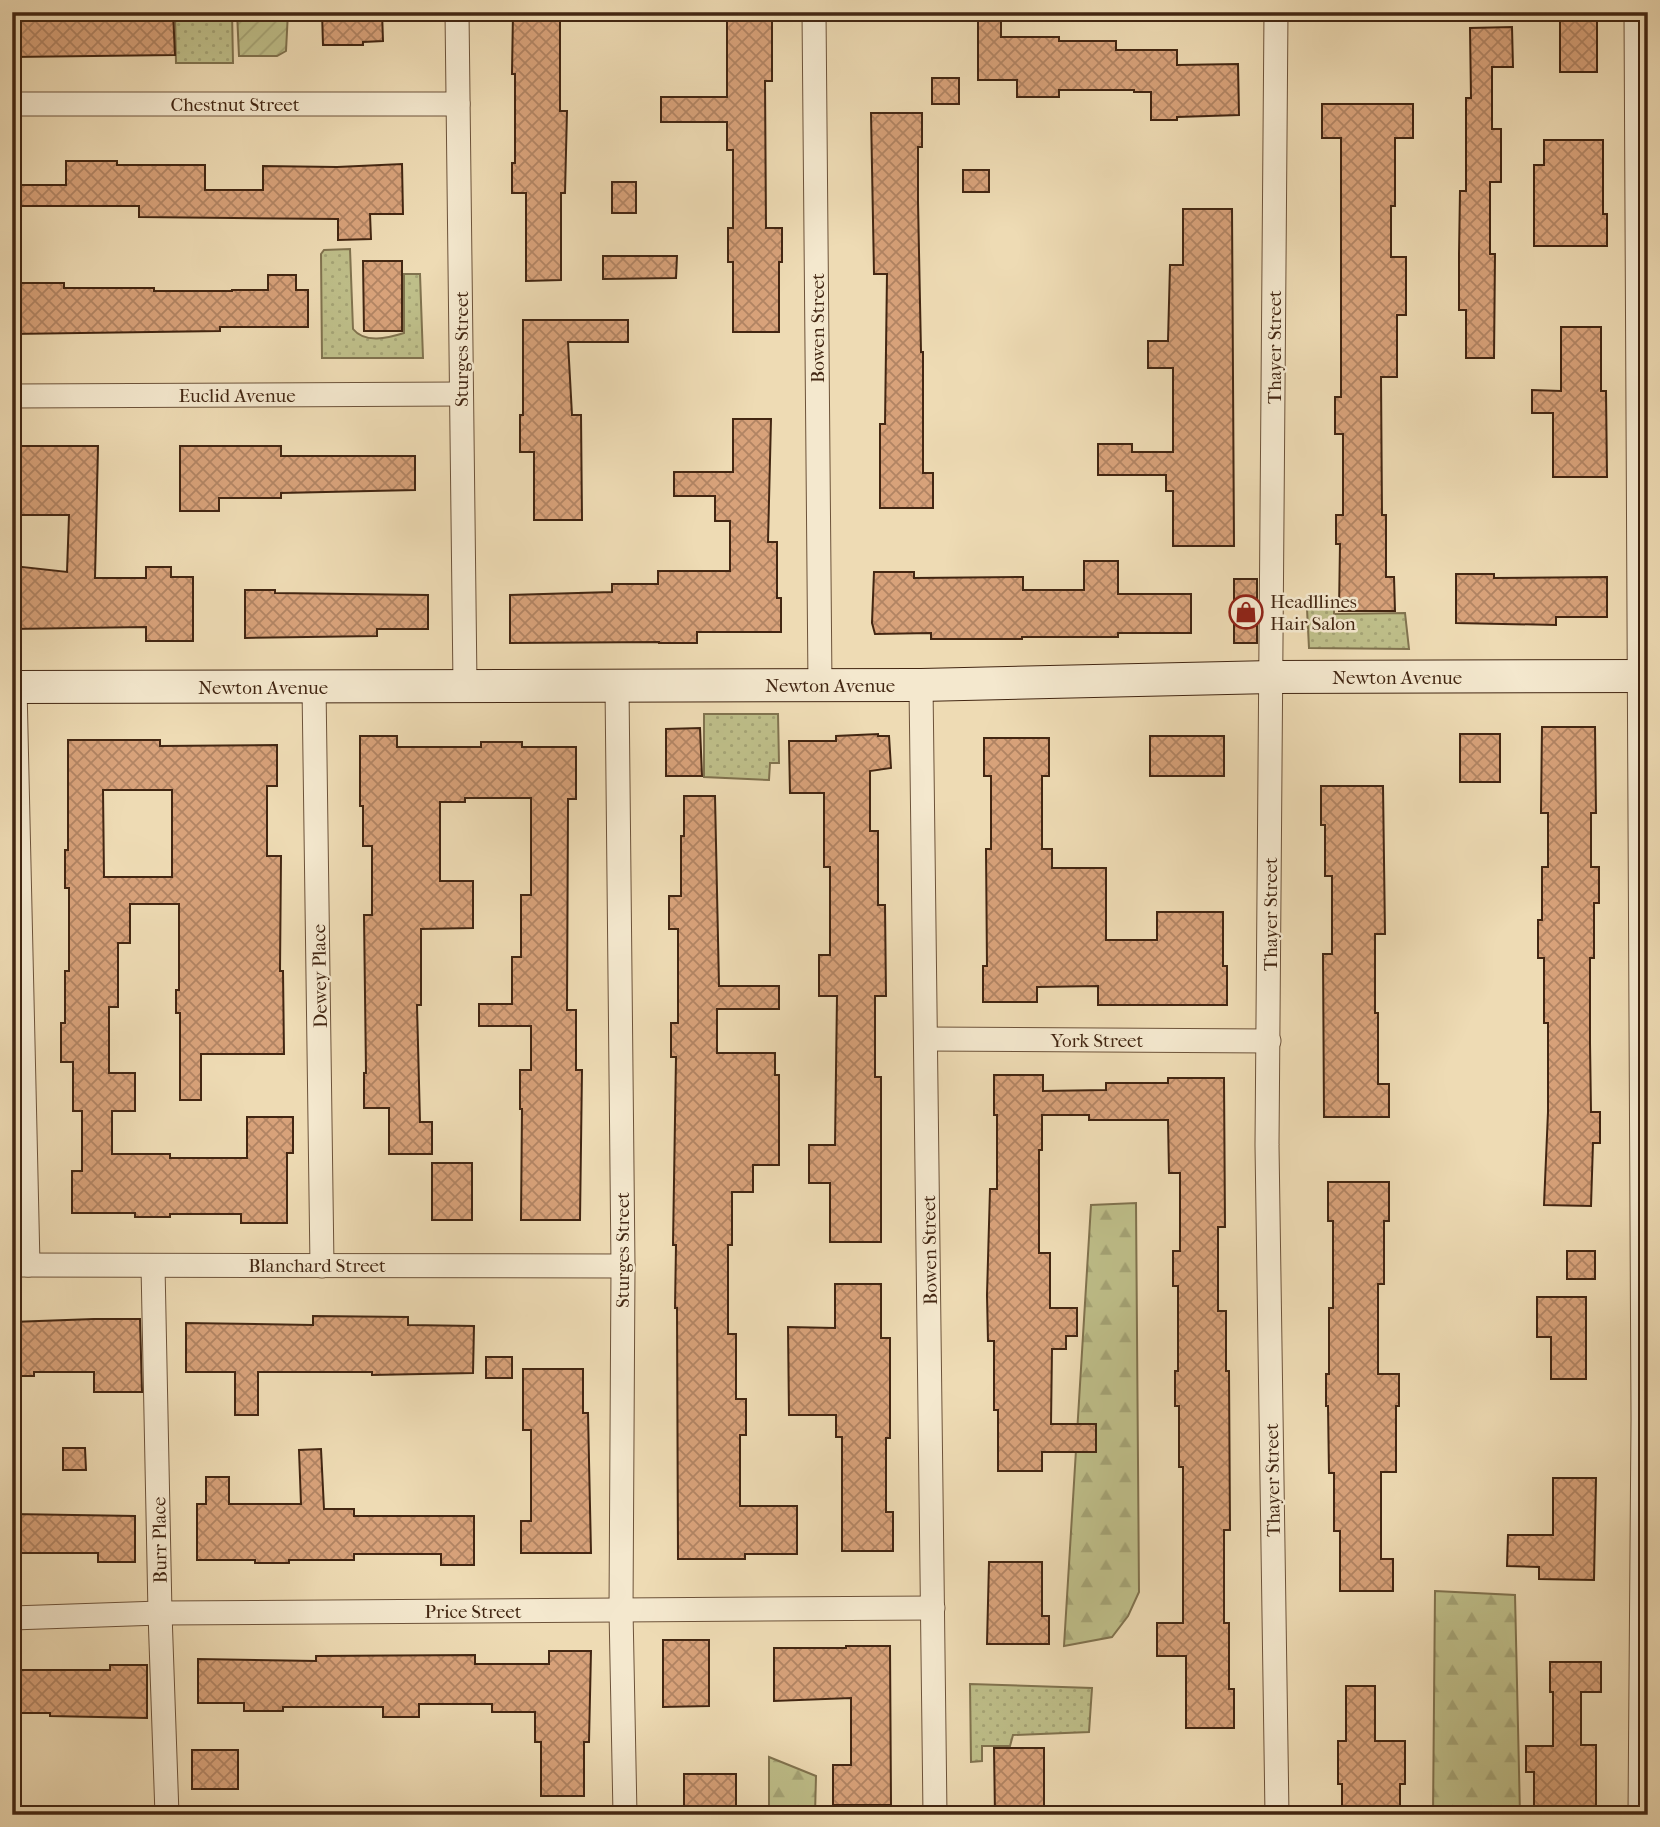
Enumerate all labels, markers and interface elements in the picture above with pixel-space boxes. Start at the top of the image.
street label: Chestnut Street [170,94,300,116]
street label: Bowen Street [807,273,829,383]
street label: Thayer Street [1264,290,1286,404]
street label: Sturges Street [451,291,473,407]
street label: Euclid Avenue [178,385,296,407]
place label: Headllines Hair Salon [1270,591,1357,635]
shop icon: Headllines Hair Salon [1227,593,1265,631]
street label: Newton Avenue [1332,667,1462,689]
street label: Newton Avenue [765,675,895,697]
street label: Newton Avenue [198,677,328,699]
street label: Thayer Street [1260,857,1282,971]
street label: Dewey Place [308,924,332,1028]
street label: York Street [1050,1030,1144,1052]
street label: Sturges Street [612,1192,634,1308]
street label: Bowen Street [918,1195,942,1305]
street label: Blanchard Street [248,1255,386,1277]
street label: Thayer Street [1261,1423,1285,1537]
street label: Burr Place [148,1496,172,1583]
street label: Price Street [424,1601,522,1623]

